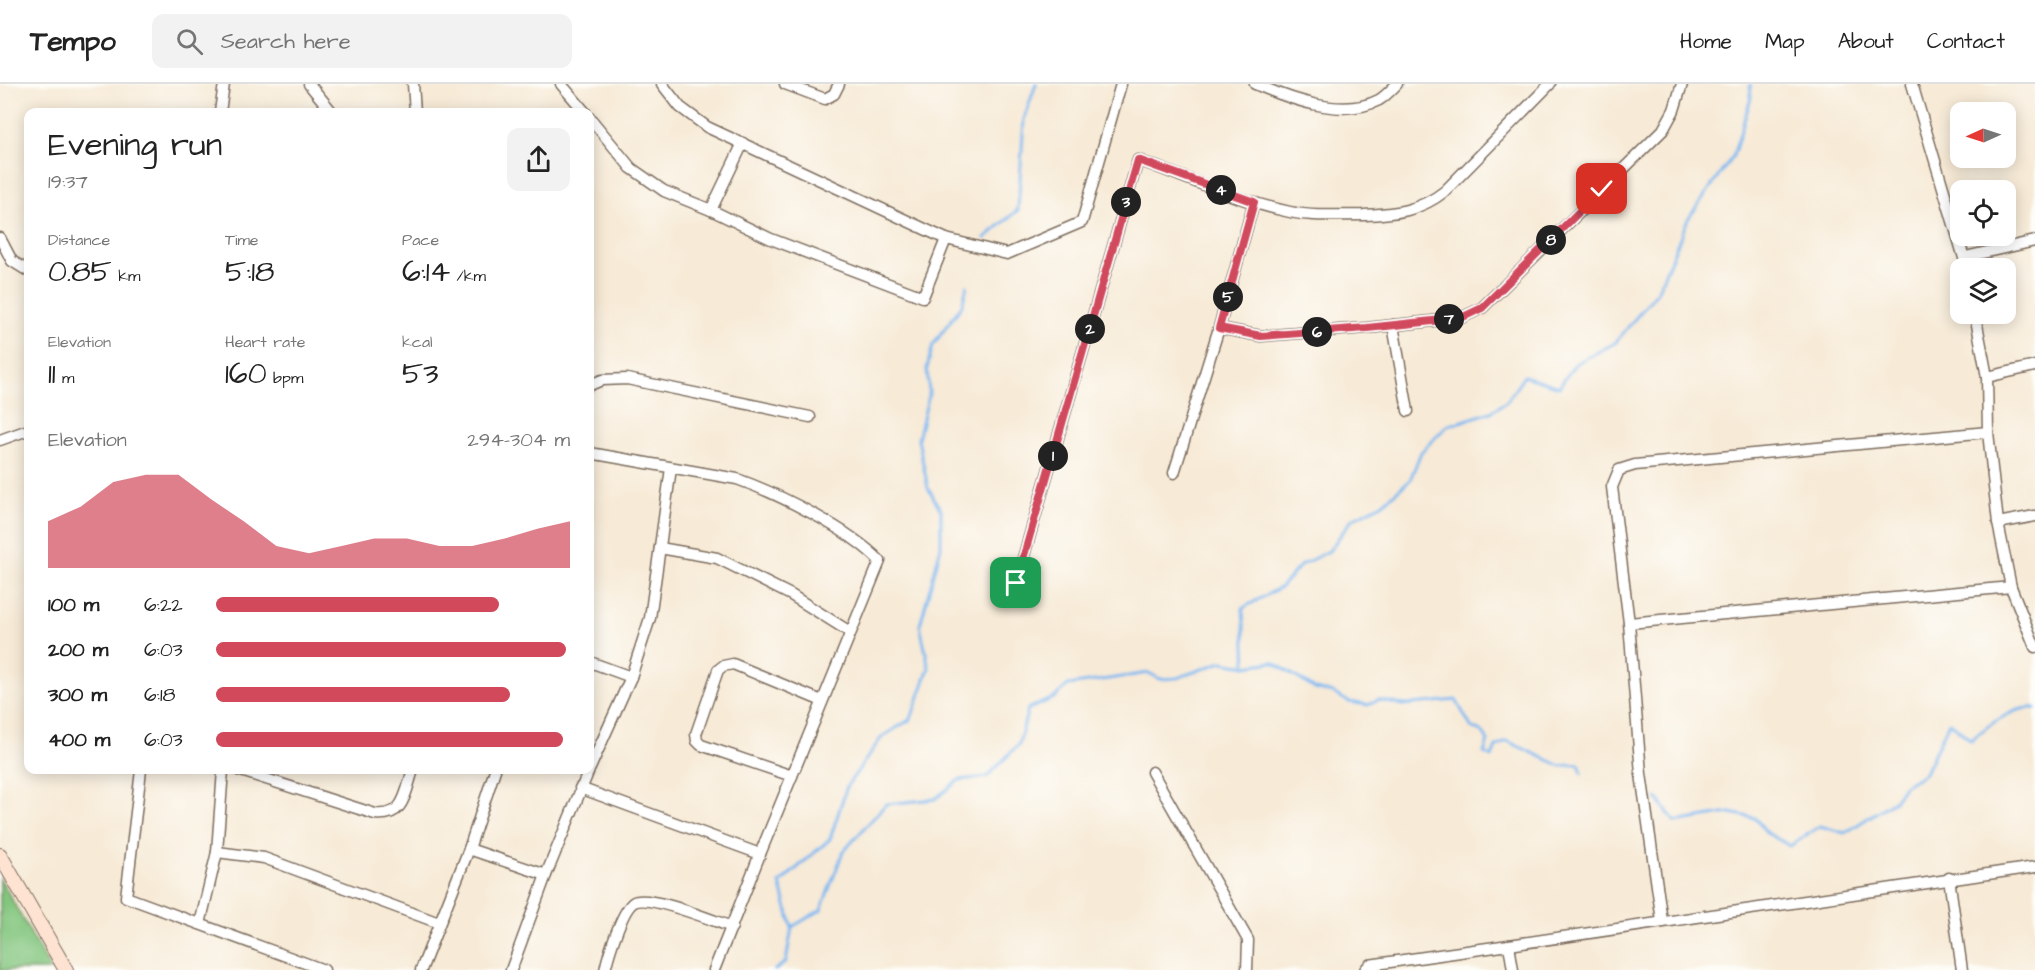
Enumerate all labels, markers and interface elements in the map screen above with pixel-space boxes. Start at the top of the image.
search box [152,14,572,68]
text: Tempo [30,22,116,61]
icon: search [173,25,206,58]
text: Search here [221,26,351,57]
text: Home [1680,27,1732,56]
text: Map [1765,27,1805,56]
text: About [1838,27,1894,56]
text: Contact [1927,27,2005,56]
north arrow [1950,102,2016,168]
map controls [1950,102,2016,324]
text: Evening run [48,122,222,168]
button: share [507,128,570,191]
pin [1576,163,1627,214]
text: 19:37 [48,168,88,196]
icon: check [1585,172,1618,205]
pin: 4 [1206,175,1236,205]
text: 4 [1216,179,1226,201]
button: locate [1950,180,2016,246]
pin: 3 [1111,187,1141,217]
text: 3 [1122,191,1130,213]
pin: 8 [1536,225,1566,255]
text: Distance [48,229,110,251]
text: Time [225,229,259,251]
text: Pace [402,229,439,251]
text: 8 [1546,229,1556,251]
text: 0.85 [48,251,112,293]
text: 5:18 [225,251,275,293]
text: 6:14 [402,251,450,293]
button: layers [1950,258,2016,324]
text: km [112,265,141,287]
text: /km [450,265,486,287]
pin: 5 [1213,282,1243,312]
text: 5 [1222,286,1234,308]
pin: 7 [1434,304,1464,334]
text: 7 [1444,308,1454,330]
pin: 2 [1075,314,1105,344]
pin: 6 [1302,317,1332,347]
text: 2 [1085,318,1095,340]
text: 6 [1312,321,1322,343]
text: Elevation [48,331,111,353]
text: Heart rate [225,331,305,353]
text: kcal [402,331,433,353]
text: 11 [48,353,56,395]
text: 160 [225,353,267,395]
text: 53 [402,353,439,395]
text: m [56,367,75,389]
text: bpm [267,367,303,389]
text: Elevation [48,426,127,454]
text: 294–304 m [467,426,570,454]
pin: 1 [1038,441,1068,471]
text: 1 [1052,445,1054,467]
pin [990,557,1041,608]
icon: arrive [999,566,1032,599]
text: 100 m [48,591,99,619]
text: 6:22 [144,591,183,619]
text: 200 m [48,636,108,664]
text: 6:03 [144,636,183,664]
text: 300 m [48,681,107,709]
text: 6:18 [144,681,175,709]
text: 400 m [48,726,110,754]
text: 6:03 [144,726,183,754]

